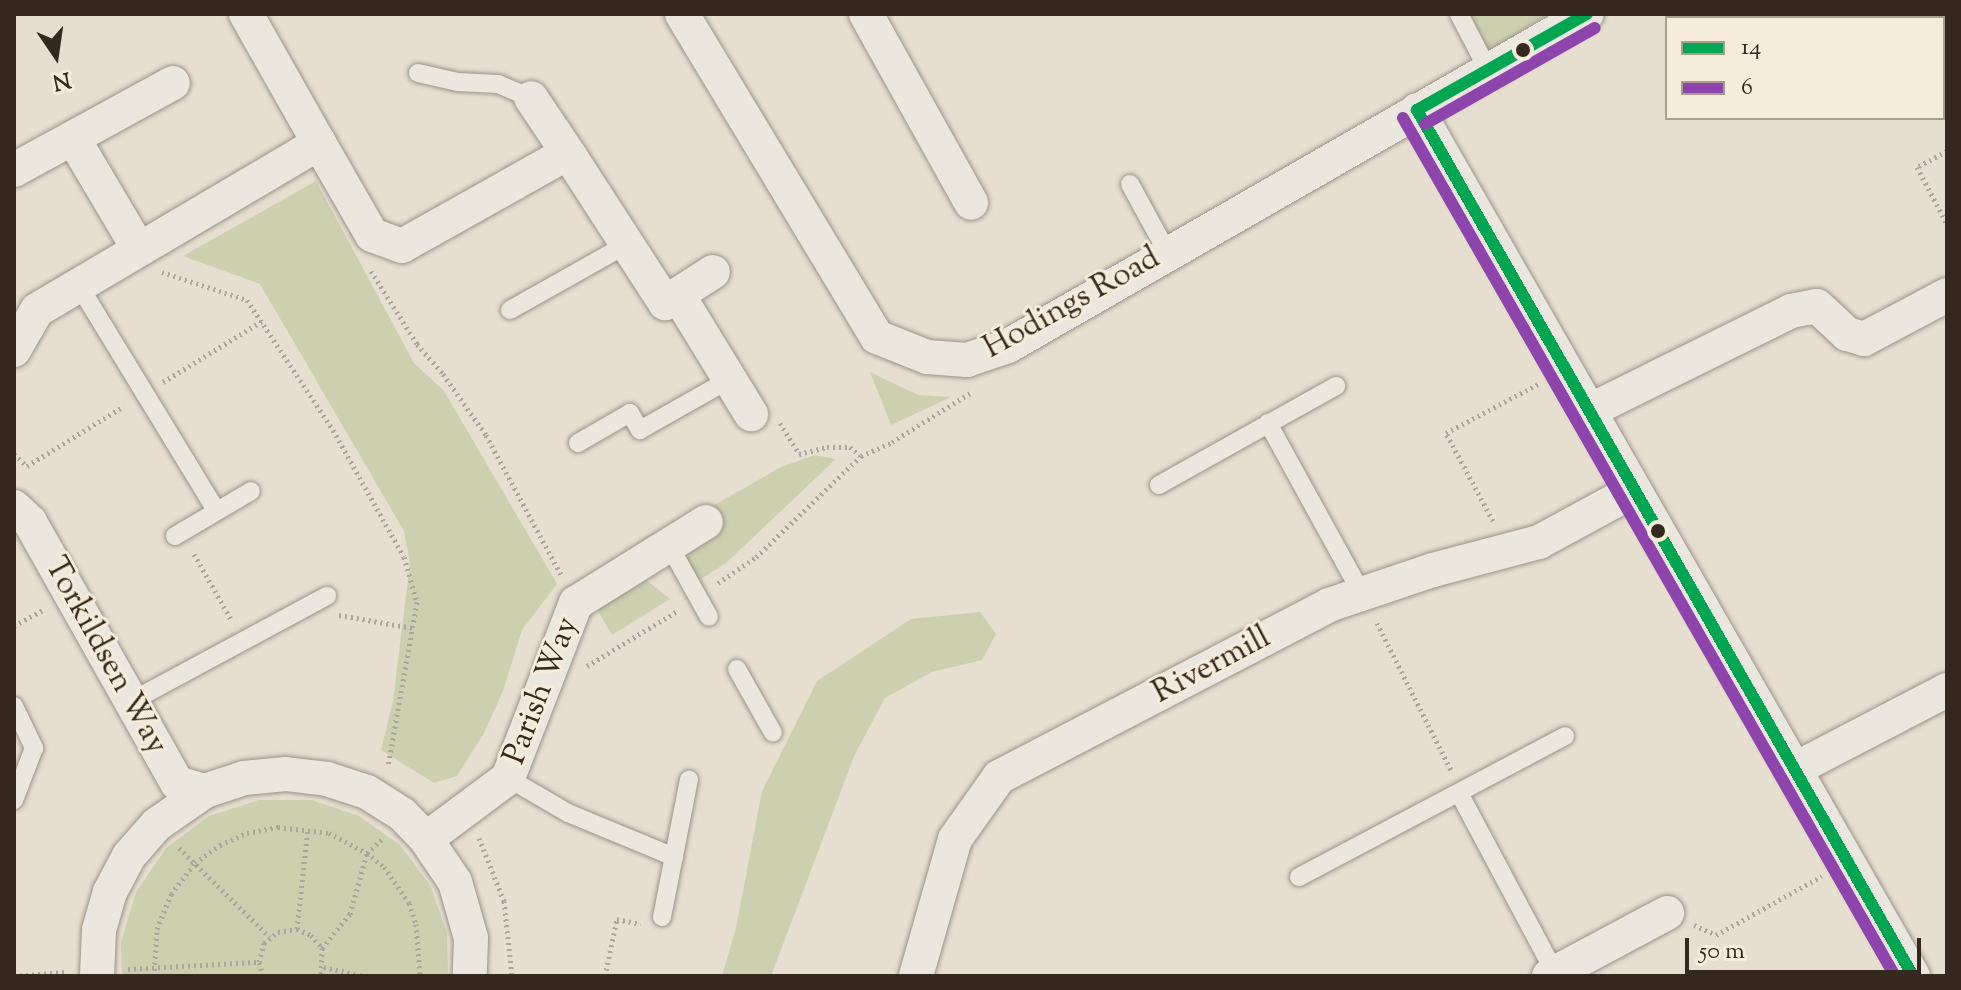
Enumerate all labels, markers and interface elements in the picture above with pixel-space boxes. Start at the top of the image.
north arrow [16,16,96,96]
legend [1665,16,1945,120]
text: 14 [1741,31,1761,65]
unlabelled marker [1515,42,1531,58]
text: N [49,62,74,97]
text: 6 [1741,71,1753,105]
street label: Hodings Road [977,240,1167,368]
unlabelled marker [1650,523,1666,539]
street label: Torkildsen Way [35,551,175,761]
street label: Parish Way [496,612,588,770]
street label: Rivermill [1146,619,1278,713]
scale bar [1689,922,1925,972]
text: 50 m [1699,935,1745,969]

